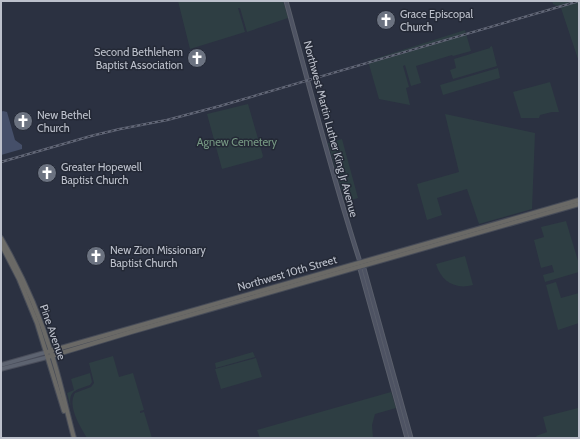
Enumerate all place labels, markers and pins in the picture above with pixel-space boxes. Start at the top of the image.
place label: Grace Episcopal Church [400,7,473,34]
church icon: Grace Episcopal Church [375,9,397,31]
place label: Second Bethlehem Baptist Association [94,45,183,72]
church icon: Second Bethlehem Baptist Association [186,47,208,69]
place label: New Bethel Church [37,108,91,135]
church icon: New Bethel Church [12,110,34,132]
place label: Greater Hopewell Baptist Church [61,160,142,187]
church icon: Greater Hopewell Baptist Church [36,162,58,184]
place label: New Zion Missionary Baptist Church [110,243,206,270]
church icon: New Zion Missionary Baptist Church [85,245,107,267]

